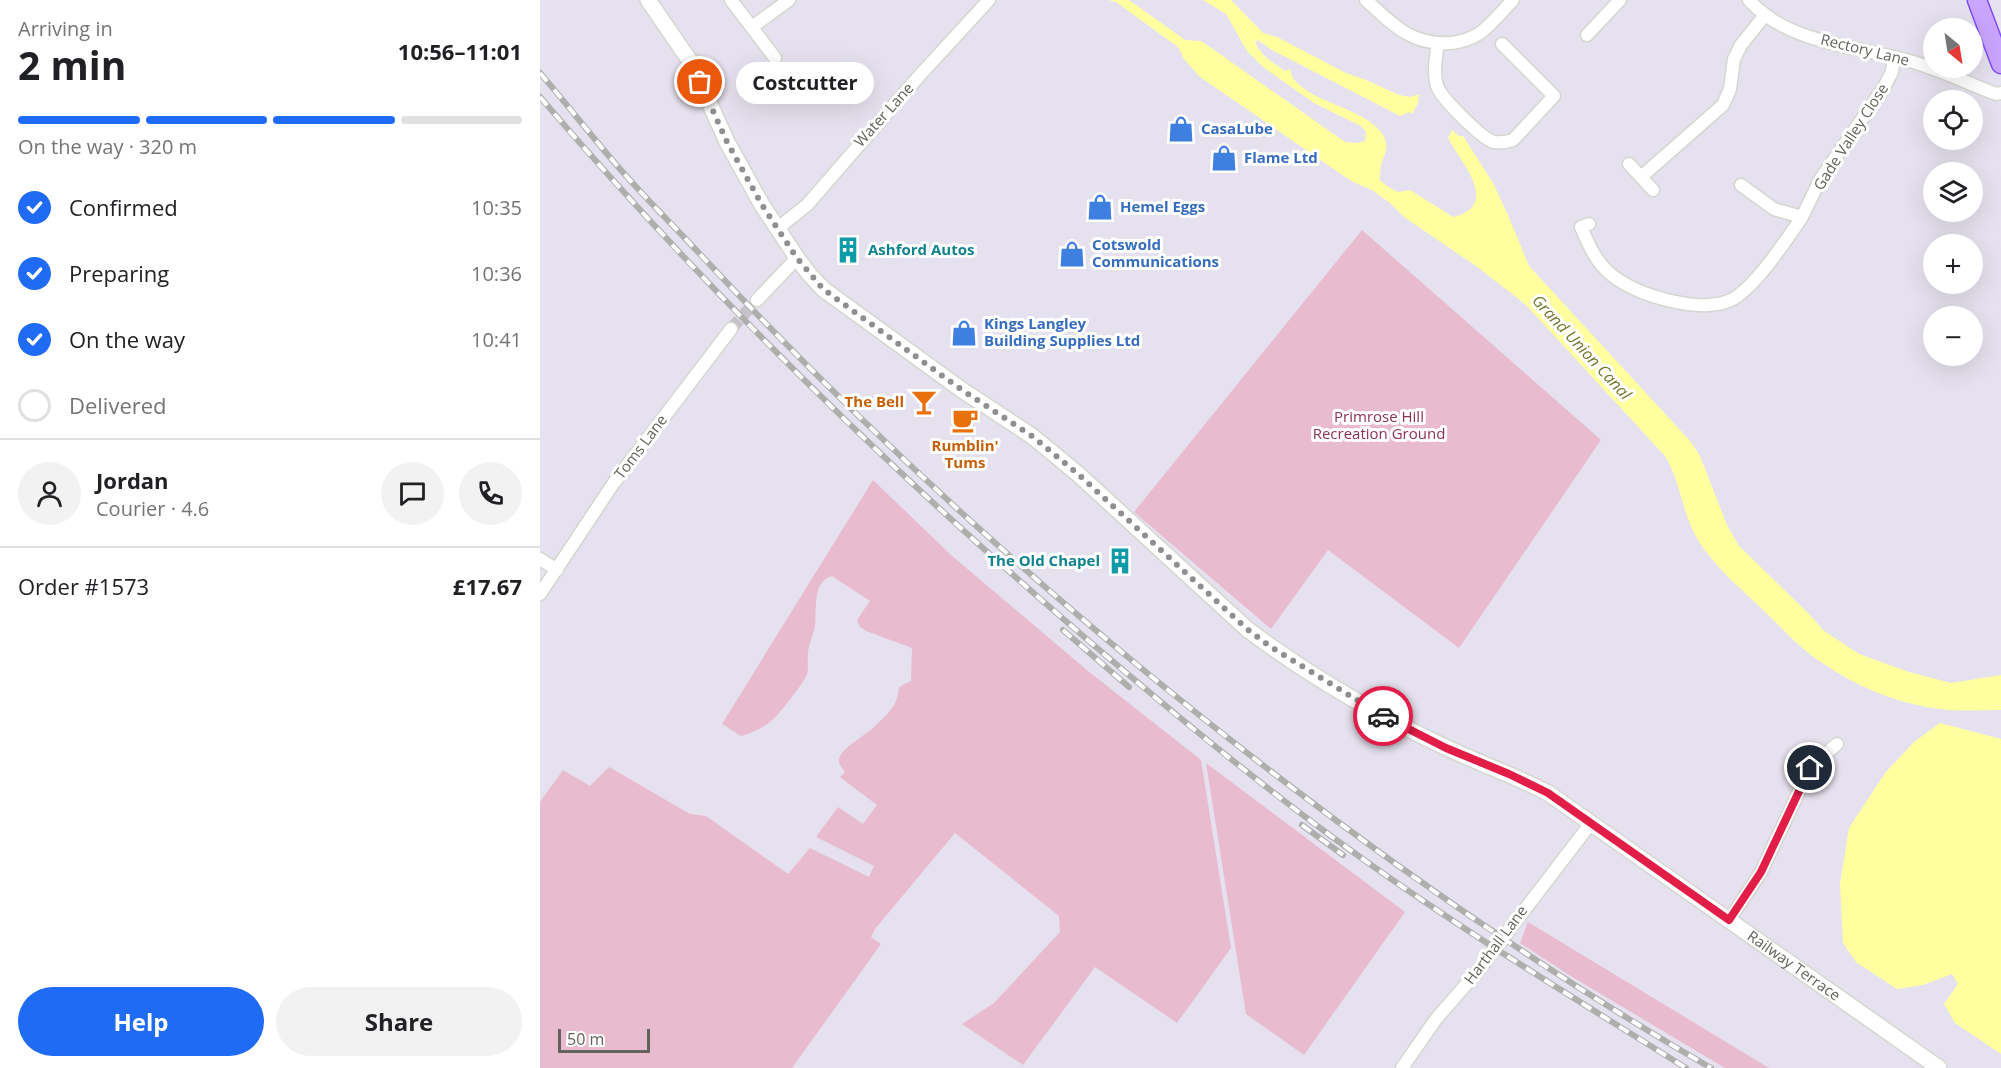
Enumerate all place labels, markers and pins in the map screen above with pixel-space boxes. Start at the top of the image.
pin [674,56,725,107]
callout: Costcutter [736,61,874,103]
shop icon: CasaLube [1166,114,1196,144]
place label: CasaLube [1201,118,1273,138]
shop icon: Flame Ltd [1209,143,1239,173]
place label: Flame Ltd [1244,147,1318,167]
shop icon: Hemel Eggs [1085,192,1115,222]
place label: Hemel Eggs [1120,196,1205,216]
place label: Cotswold Communications [1092,234,1219,271]
building icon: Ashford Autos [833,235,863,265]
place label: Ashford Autos [868,239,974,259]
shop icon: Cotswold Communications [1057,239,1087,269]
place label: Kings Langley Building Supplies Ltd [984,313,1140,350]
shop icon: Kings Langley Building Supplies Ltd [949,318,979,348]
bar icon: The Bell [909,387,939,417]
place label: The Bell [845,391,904,411]
cafe icon: Rumblin' Tums [950,405,980,435]
place label: Rumblin' Tums [932,435,999,472]
building icon: The Old Chapel [1105,546,1135,576]
place label: The Old Chapel [987,550,1100,570]
pin [1784,742,1835,793]

